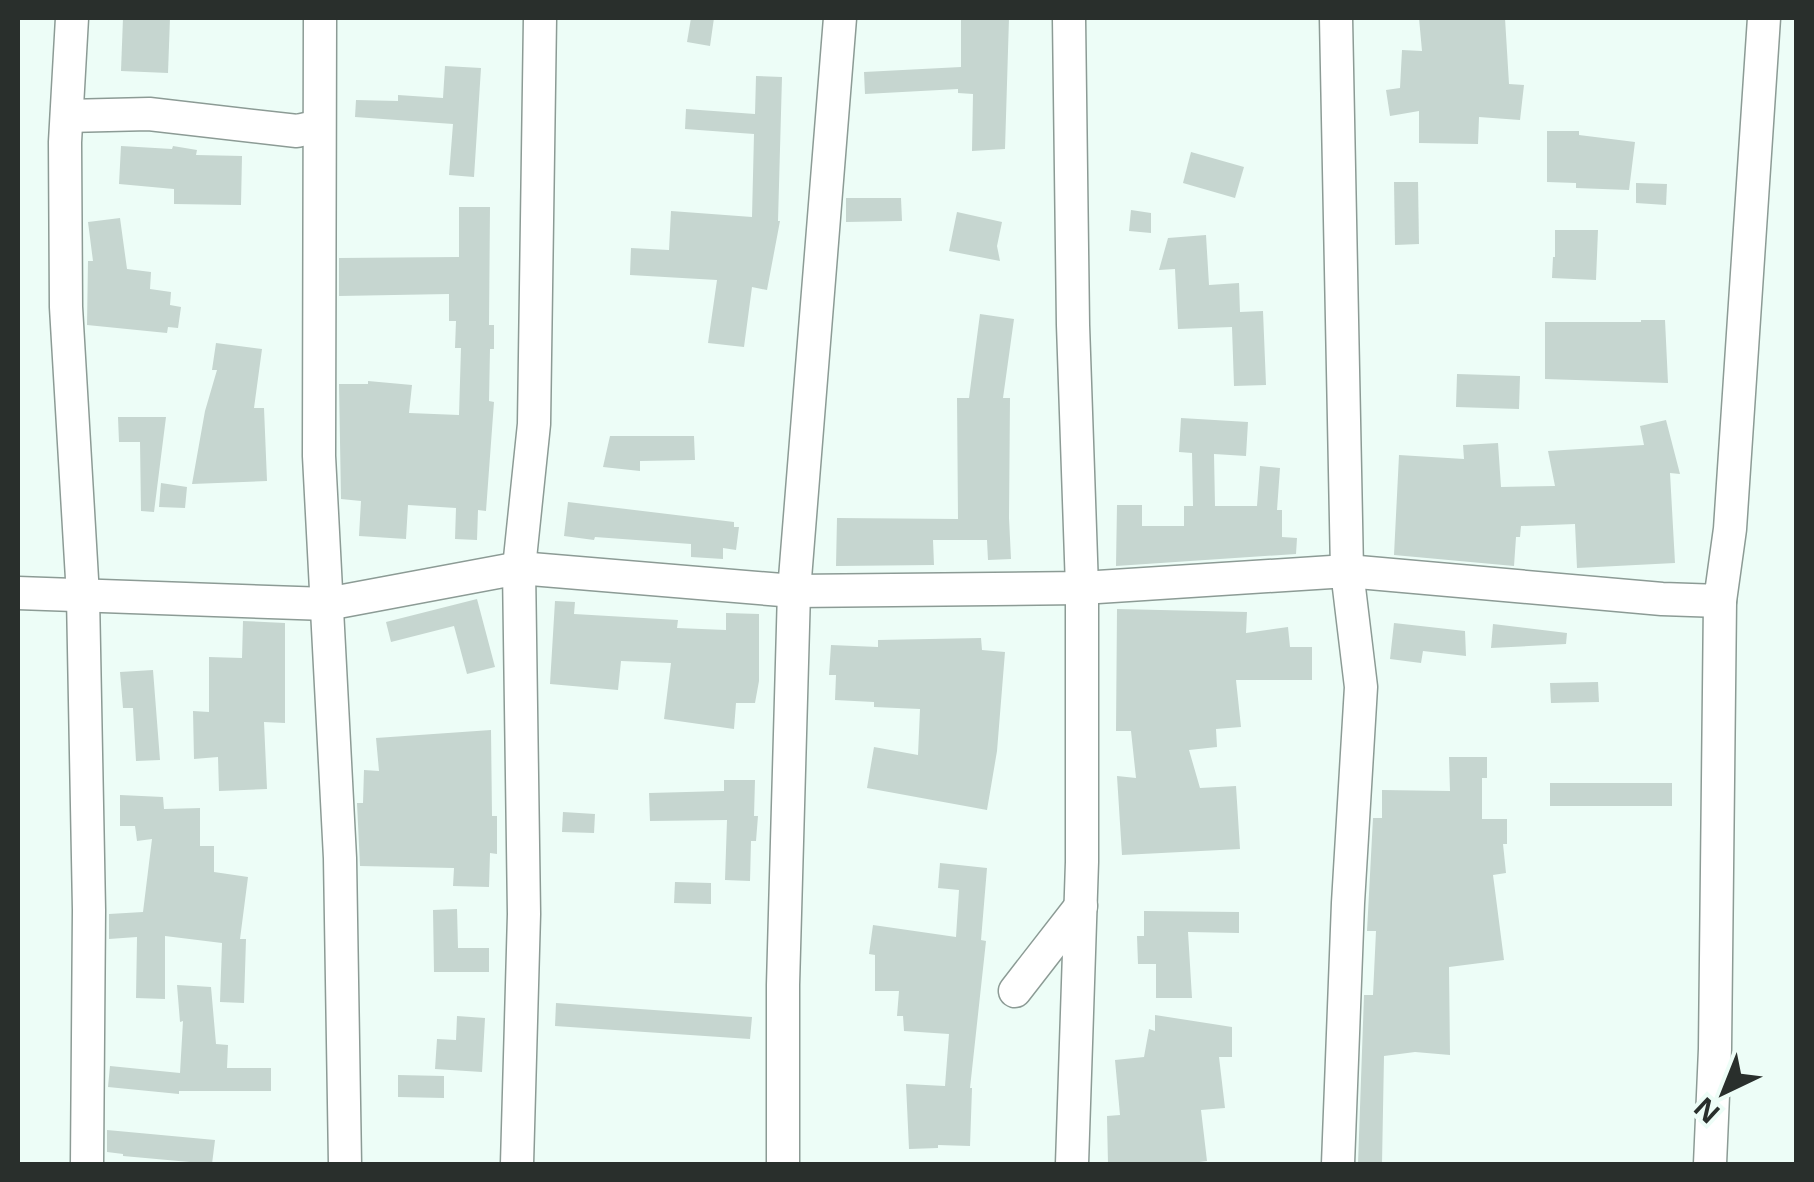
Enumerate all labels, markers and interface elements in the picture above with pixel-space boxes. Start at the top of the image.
north arrow [1674,1042,1774,1142]
text: N [1685,1089,1728,1133]

